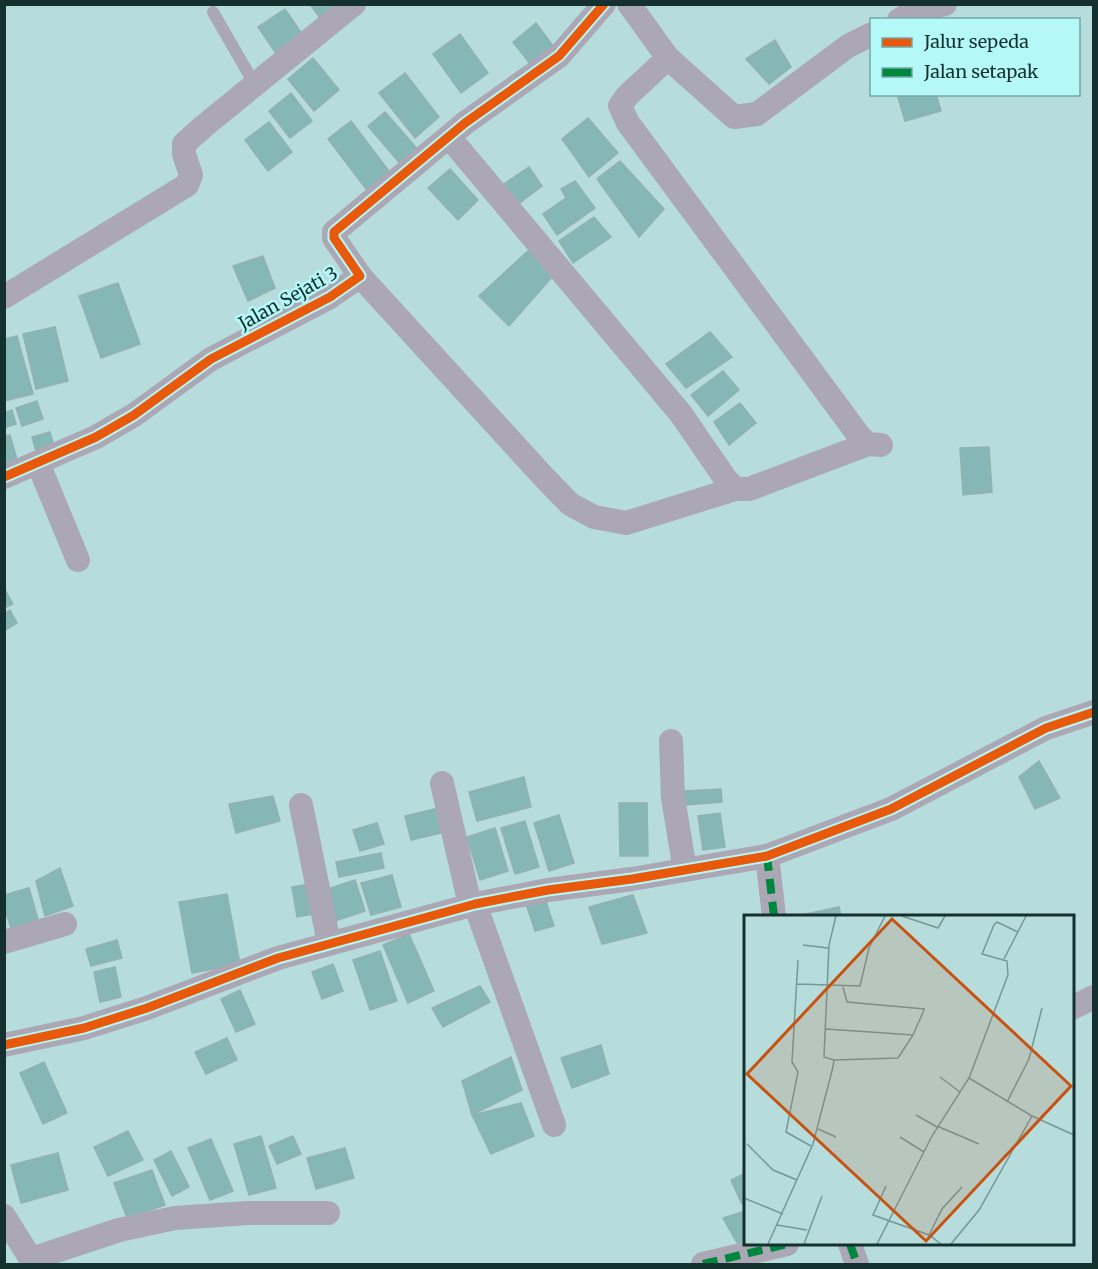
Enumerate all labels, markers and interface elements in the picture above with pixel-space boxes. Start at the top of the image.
legend [870,18,1080,96]
text: Jalur sepeda [923,30,1029,53]
text: Jalan setapak [923,60,1039,83]
street label: Jalan Sejati 3 [233,261,342,335]
inset map [744,915,1074,1245]

